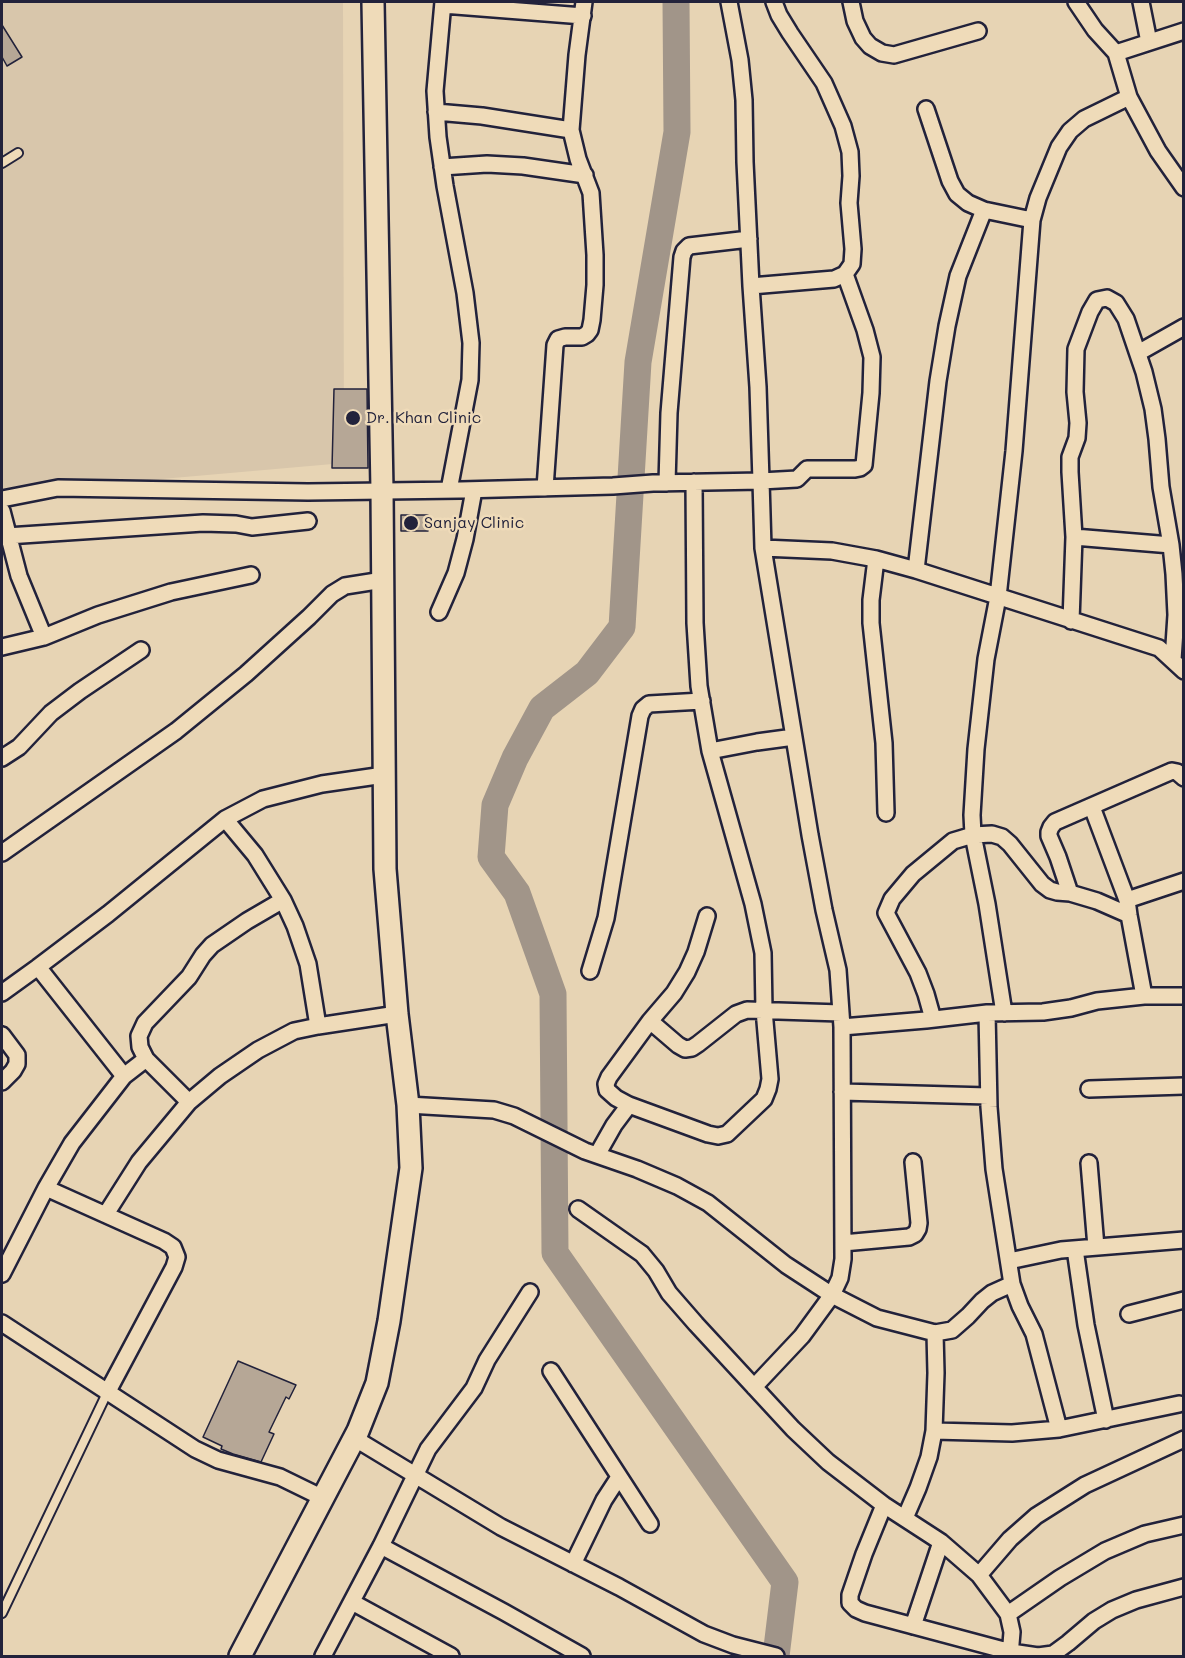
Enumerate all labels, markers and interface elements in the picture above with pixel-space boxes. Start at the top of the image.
place label: Dr. Khan Clinic [366,408,481,428]
marker: Dr. Khan Clinic [344,409,362,427]
place label: Sanjay Clinic [424,513,524,533]
marker: Sanjay Clinic [402,514,420,532]

